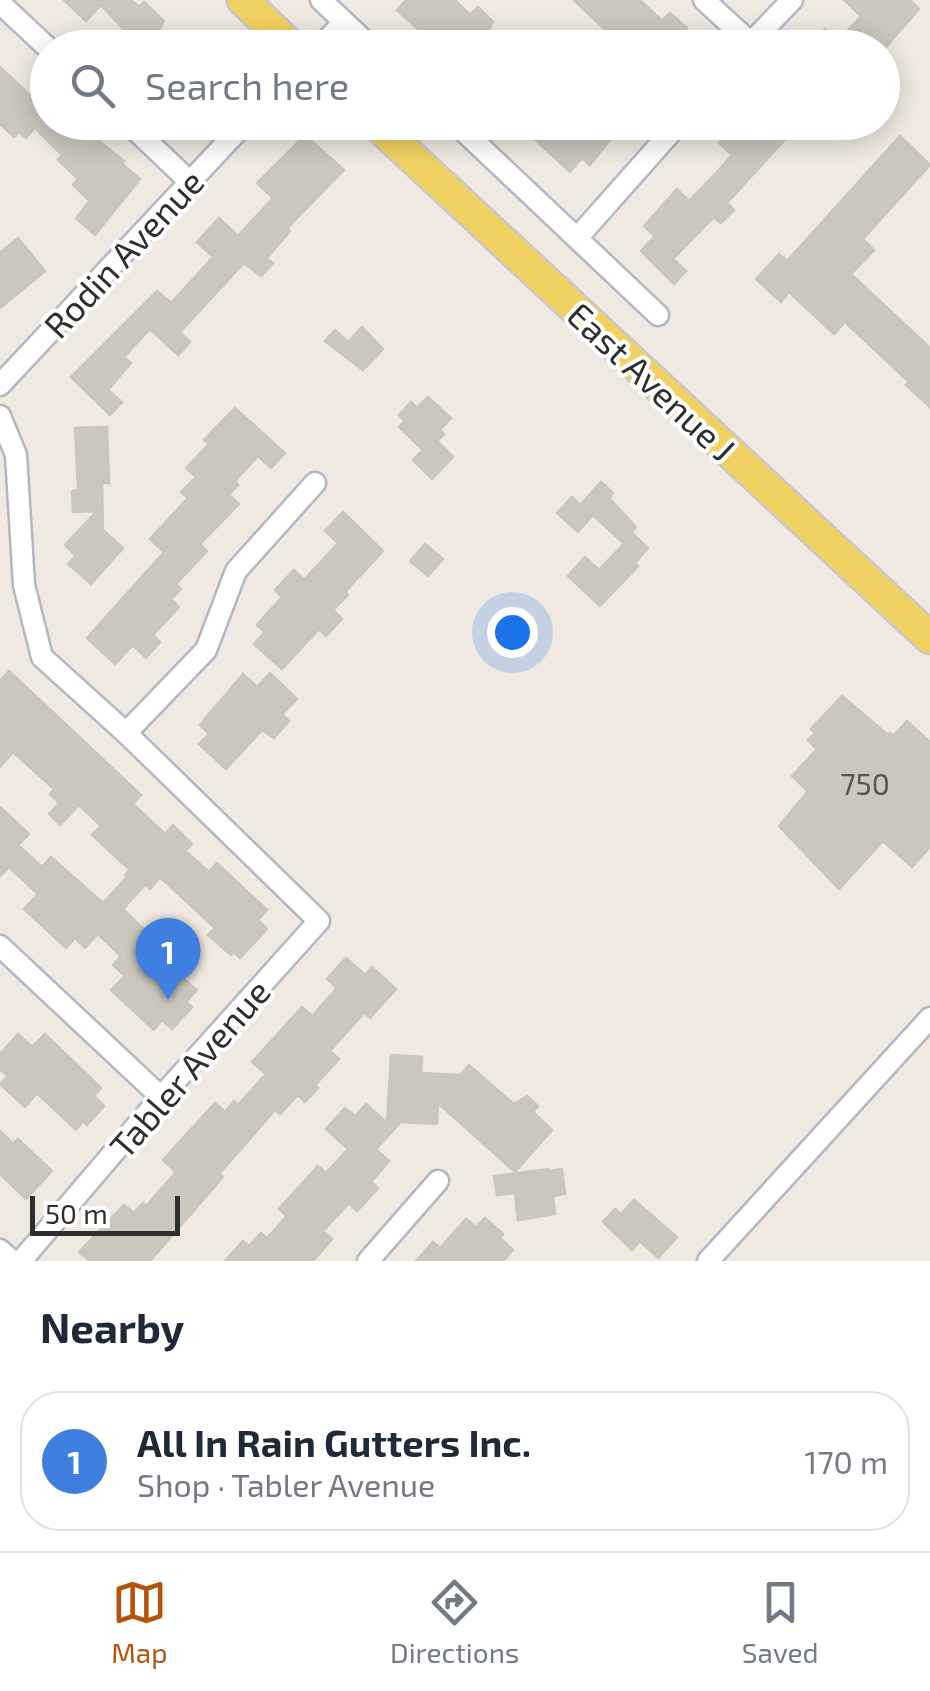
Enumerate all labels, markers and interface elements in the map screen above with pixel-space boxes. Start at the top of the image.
search box [30,30,900,140]
icon: search [65,58,120,113]
text: Search here [145,62,349,108]
street label: Rodin Avenue [34,160,212,346]
street label: East Avenue J [560,293,744,469]
your location [487,607,538,658]
house number: 750 [840,765,890,801]
pin: 1 [136,918,200,1000]
street label: Tabler Avenue [100,970,278,1166]
scale bar [30,1191,180,1236]
text: 50 m [45,1196,108,1230]
text: Nearby [40,1301,184,1351]
text: All In Rain Gutters Inc. [137,1419,531,1465]
text: 1 [68,1442,81,1480]
text: 170 m [804,1442,888,1480]
text: Shop · Tabler Avenue [137,1465,435,1503]
tab: Map [111,1575,167,1669]
tab: Directions [390,1575,519,1669]
tab: Saved [742,1575,819,1669]

